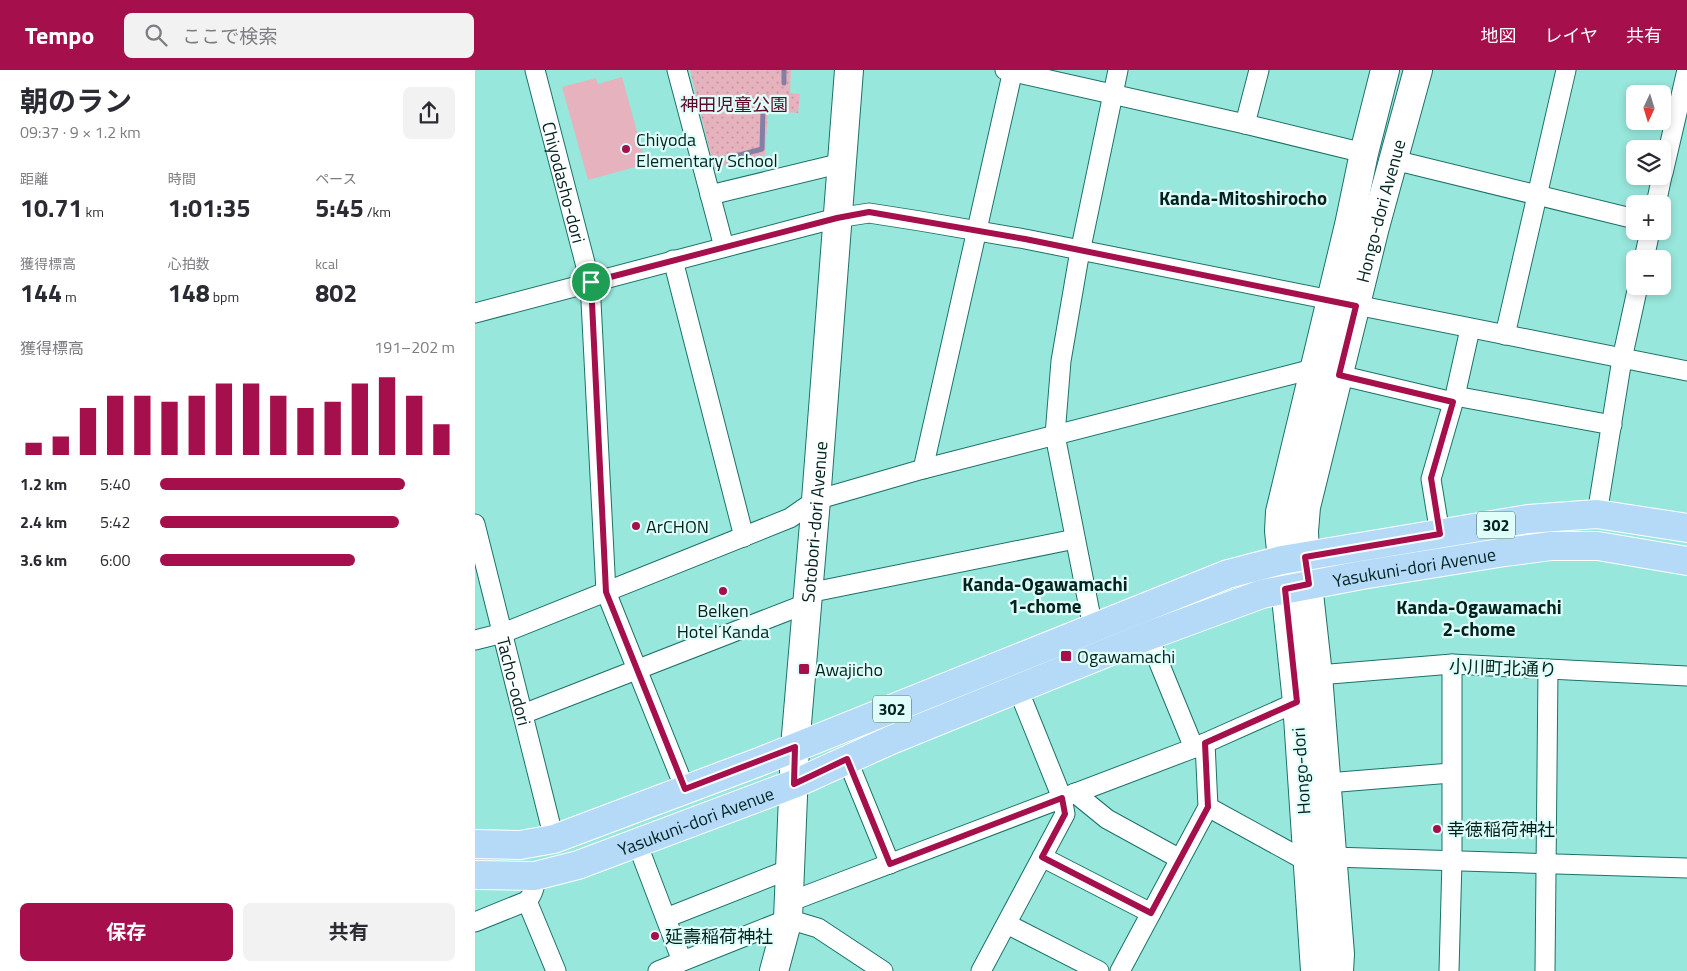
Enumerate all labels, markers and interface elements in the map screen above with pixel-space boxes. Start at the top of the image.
search box [124,13,474,58]
text: Tempo [25,17,94,53]
icon: search [142,21,170,49]
text: ここで検索 [182,21,277,50]
text: 地図 [1481,22,1517,49]
text: レイヤ [1545,22,1598,49]
text: 共有 [1626,22,1662,49]
text: 朝のラン [20,79,132,122]
north arrow [1626,85,1671,130]
map controls [1626,85,1671,295]
button: share [403,87,455,139]
park label: 神田児童公園 [680,91,788,118]
street label: Chiyodasho-dori [535,119,593,246]
text: 09:37 · 9 × 1.2 km [20,120,141,144]
place label: Chiyoda Elementary School [636,126,778,174]
street label: Hongo-dori Avenue [1348,136,1412,285]
button: layers [1626,140,1671,185]
marker: Chiyoda Elementary School [620,143,632,155]
text: 距離 [20,168,48,189]
text: 時間 [168,168,196,189]
text: ペース [315,168,357,189]
district label: Kanda-Mitoshirocho [1159,183,1327,212]
text: 10.71 [20,189,82,227]
text: 1:01:35 [168,189,250,227]
text: 5:45 [315,189,364,227]
button: + [1626,195,1671,240]
text: km [82,201,104,222]
text: /km [364,201,391,222]
button: − [1626,250,1671,295]
text: 獲得標高 [20,253,76,274]
text: 心拍数 [168,253,210,274]
text: kcal [315,253,338,274]
pin [570,261,612,303]
icon: arrive [577,268,605,296]
text: 144 [20,274,62,312]
text: 148 [168,274,210,312]
text: 802 [315,274,357,312]
text: m [62,286,77,307]
text: bpm [210,286,239,307]
text: 191–202 m [374,335,455,359]
text: 獲得標高 [20,336,84,360]
street label: Sotobori-dori Avenue [794,440,834,603]
text: 1.2 km [20,472,67,496]
text: 5:40 [100,472,130,496]
text: 2.4 km [20,510,67,534]
text: 5:42 [100,510,130,534]
road number: 302 [1477,512,1515,538]
place label: ArCHON [646,513,709,540]
marker: ArCHON [630,520,642,532]
street label: Yasukuni-dori Avenue [1331,540,1498,594]
text: 3.6 km [20,548,67,572]
text: 6:00 [100,548,130,572]
district label: Kanda-Ogawamachi 1-chome [962,569,1128,620]
marker: Belken Hotel Kanda [717,585,729,597]
district label: Kanda-Ogawamachi 2-chome [1396,592,1562,643]
place label: Belken Hotel Kanda [677,597,769,645]
street label: Tacho-odori [490,634,539,728]
place label: Ogawamachi [1077,643,1175,670]
marker: Ogawamachi [1059,649,1073,663]
street label: 小川町北通り [1449,653,1557,683]
place label: Awajicho [815,656,883,683]
marker: Awajicho [797,662,811,676]
road number: 302 [873,696,911,722]
street label: Hongo-dori [1284,727,1318,815]
street label: Yasukuni-dori Avenue [614,779,777,862]
place label: 幸徳稲荷神社 [1447,816,1555,843]
marker: 幸徳稲荷神社 [1431,823,1443,835]
button: 保存 [20,903,233,961]
button: 共有 [243,903,455,961]
place label: 延壽稲荷神社 [665,923,773,950]
marker: 延壽稲荷神社 [649,930,661,942]

